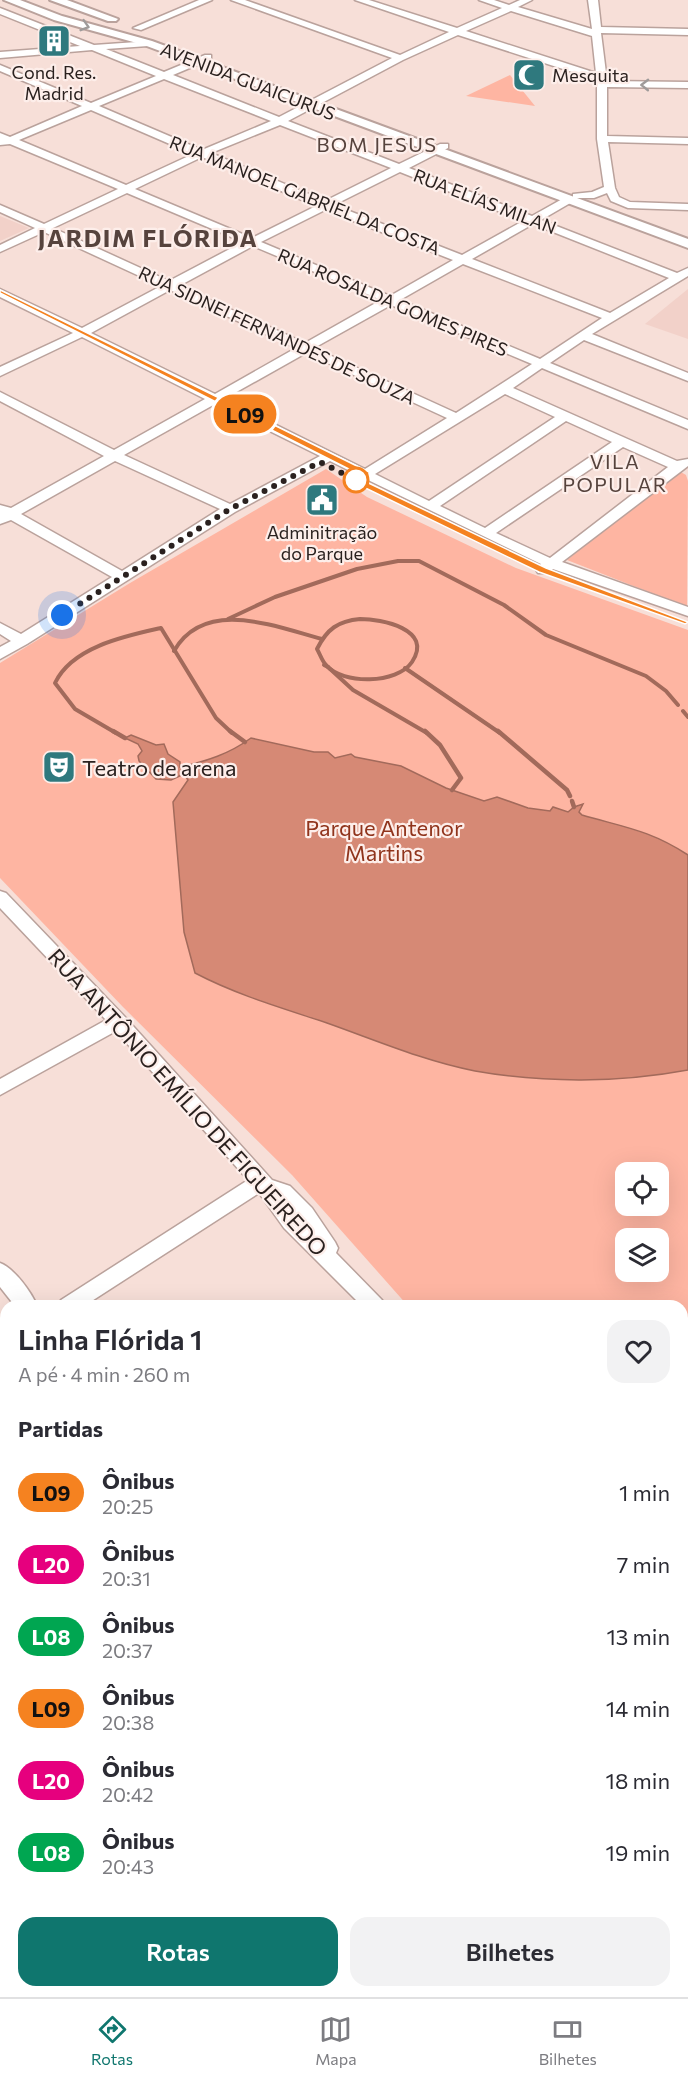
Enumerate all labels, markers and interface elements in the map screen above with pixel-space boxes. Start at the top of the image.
one-way arrow [79,19,90,31]
building icon: Cond. Res. Madrid [36,23,72,59]
street label: AVENIDA GUAICURUS [157,37,339,125]
mosque icon: Mesquita [511,57,547,93]
place label: Cond. Res. Madrid [12,61,96,104]
place label: Mesquita [552,64,629,86]
one-way arrow [641,79,650,91]
street label: RUA MANOEL GABRIEL DA COSTA [167,131,443,259]
district label: BOM JESUS [316,132,438,156]
street label: RUA ELÍAS MILAN [410,164,560,238]
district label: JARDIM FLÓRIDA [38,223,258,252]
street label: RUA ROSALDA GOMES PIRES [275,243,511,361]
street label: RUA SIDNEI FERNANDES DE SOUZA [135,261,419,409]
line badge: L09 [210,394,280,434]
text: L09 [225,402,265,427]
district label: VILA POPULAR [562,449,668,496]
unlabelled marker [343,467,369,493]
public building icon: Adminitração do Parque [304,482,340,518]
place label: Adminitração do Parque [267,521,377,564]
your location [47,600,77,630]
theatre icon: Teatro de arena [41,749,77,785]
place label: Teatro de arena [82,754,236,781]
park label: Parque Antenor Martins [305,814,463,866]
street label: RUA ANTÔNIO EMÍLIO DE FIGUEIREDO [43,943,333,1261]
map controls [615,1162,669,1282]
button: locate [615,1162,669,1216]
button: layers [615,1228,669,1282]
button: heart [607,1320,670,1383]
text: Linha Flórida 1 [18,1322,202,1356]
text: A pé · 4 min · 260 m [18,1362,190,1386]
text: Partidas [18,1415,103,1442]
text: Ônibus [102,1467,175,1494]
text: 1 min [619,1479,670,1506]
text: L09 [31,1480,71,1505]
text: 20:25 [102,1494,153,1518]
text: Ônibus [102,1539,175,1566]
text: 7 min [617,1551,670,1578]
text: L20 [32,1552,70,1577]
text: 20:31 [102,1566,151,1590]
text: Ônibus [102,1611,175,1638]
text: 13 min [606,1623,670,1650]
text: L08 [31,1624,71,1649]
text: 20:37 [102,1638,153,1662]
text: Ônibus [102,1683,175,1710]
text: 14 min [606,1695,670,1722]
text: L09 [31,1696,71,1721]
text: 20:38 [102,1710,154,1734]
text: Ônibus [102,1755,175,1782]
text: 18 min [606,1767,670,1794]
text: L20 [32,1768,70,1793]
text: 20:42 [102,1782,154,1806]
text: Ônibus [102,1827,175,1854]
text: 19 min [606,1839,670,1866]
text: L08 [31,1840,71,1865]
text: 20:43 [102,1854,154,1878]
button: Rotas [18,1917,338,1986]
button: Bilhetes [350,1917,670,1986]
tab: Rotas [91,2013,133,2068]
tab: Mapa [315,2013,357,2068]
tab: Bilhetes [539,2013,597,2068]

